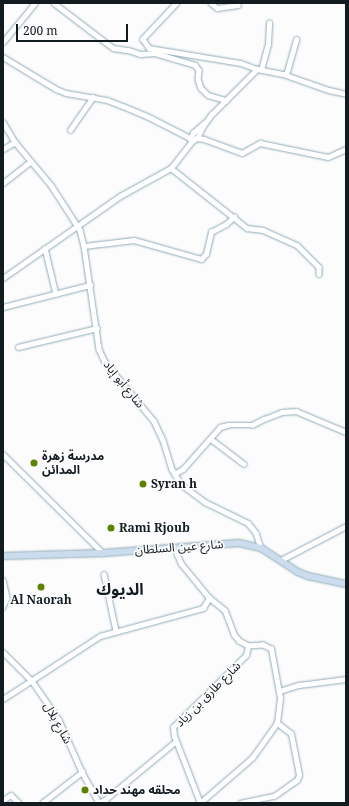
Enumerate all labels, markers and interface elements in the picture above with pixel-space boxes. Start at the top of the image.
scale bar [18,16,130,42]
text: 200 m [23,22,58,39]
street label: شارع أبو إياد [100,357,148,411]
place label: مدرسة زهرة المدائن [42,449,104,477]
marker: مدرسة زهرة المدائن [29,458,39,468]
place label: Syran h [151,477,197,491]
marker: Syran h [138,479,148,489]
place label: Rami Rjoub [119,521,190,535]
marker: Rami Rjoub [106,523,116,533]
street label: شارع عين السلطان [134,537,224,557]
district label: الديوك [96,579,144,599]
marker: Al Naorah [36,582,46,592]
place label: Al Naorah [10,593,72,607]
street label: شارع طارق بن زياد [172,658,244,730]
street label: شارع بلال [41,700,75,746]
place label: محلقه مهند حداد [93,783,180,797]
marker: محلقه مهند حداد [80,785,90,795]

